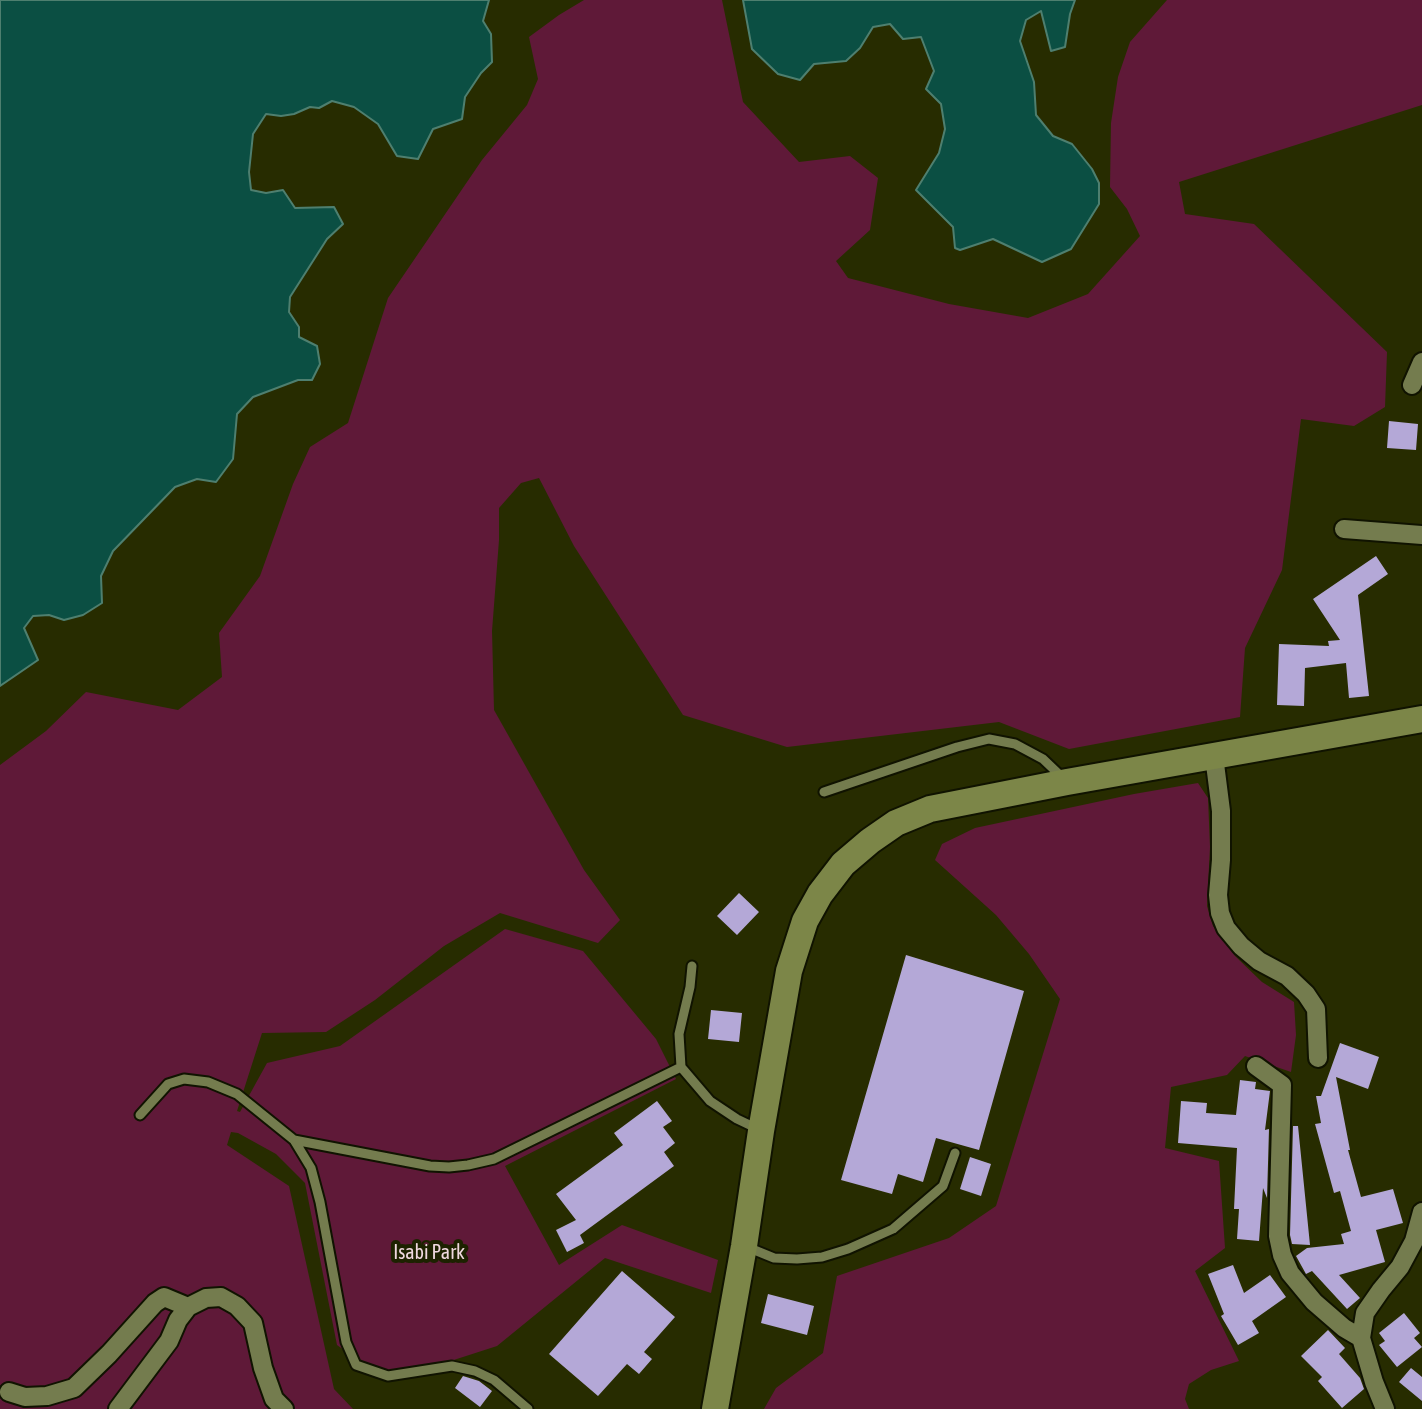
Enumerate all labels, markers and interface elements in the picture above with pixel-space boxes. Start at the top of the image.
park label: Isabi Park [393,1241,465,1265]

